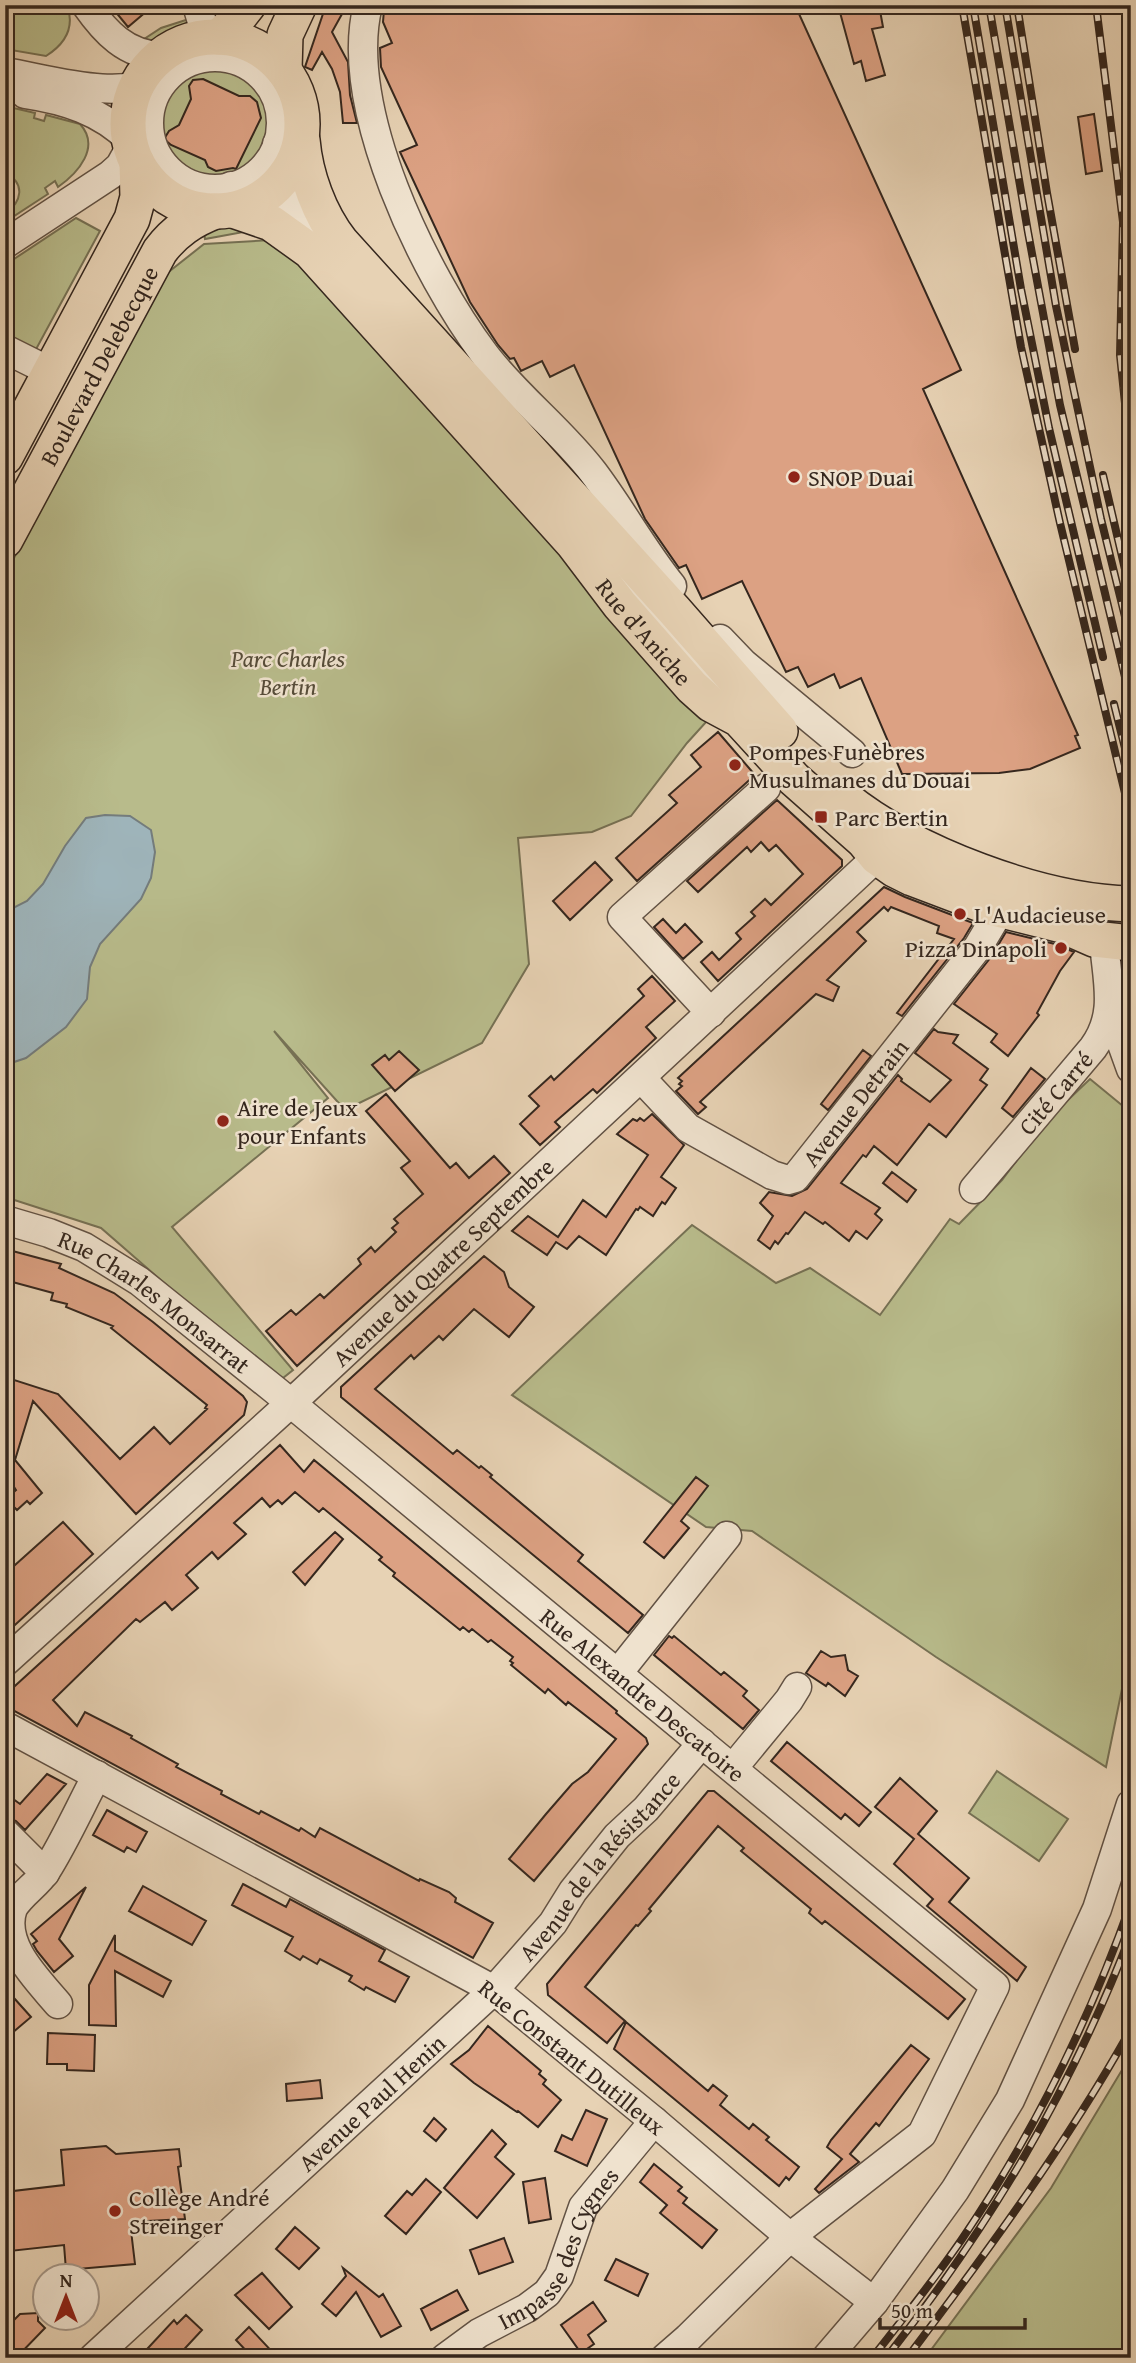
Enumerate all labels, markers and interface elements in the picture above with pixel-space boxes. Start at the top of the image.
street label: Boulevard Delebecque [31,259,167,472]
place label: SNOP Duai [808,460,914,495]
marker: SNOP Duai [786,469,802,485]
street label: Rue d'Aniche [588,570,701,693]
park label: Parc Charles Bertin [230,641,345,704]
place label: Pompes Funèbres Musulmanes du Douai [749,734,971,797]
marker: Pompes Funèbres Musulmanes du Douai [727,757,743,773]
place label: Parc Bertin [835,800,949,835]
marker: Parc Bertin [813,809,829,825]
place label: L'Audacieuse [974,897,1106,932]
marker: L'Audacieuse [952,906,968,922]
place label: Pizza Dinapoli [905,931,1047,966]
marker: Pizza Dinapoli [1053,940,1069,956]
street label: Avenue Detrain [793,1030,917,1174]
street label: Cité Carré [1010,1043,1101,1142]
place label: Aire de Jeux pour Enfants [237,1090,367,1153]
marker: Aire de Jeux pour Enfants [215,1113,231,1129]
street label: Avenue du Quatre Septembre [324,1149,561,1374]
street label: Rue Charles Monsarrat [53,1221,258,1382]
street label: Rue Alexandre Descatoire [533,1599,753,1790]
street label: Avenue de la Résistance [510,1764,688,1969]
street label: Rue Constant Dutilleux [471,1971,674,2144]
street label: Avenue Paul Henin [290,2025,453,2179]
street label: Impasse des Cygnes [492,2159,627,2338]
place label: Collège André Streinger [129,2180,270,2243]
marker: Collège André Streinger [107,2203,123,2219]
north arrow [32,2262,102,2332]
text: N [60,2266,73,2294]
scale bar [880,2286,1026,2330]
text: 50 m [891,2295,933,2326]

